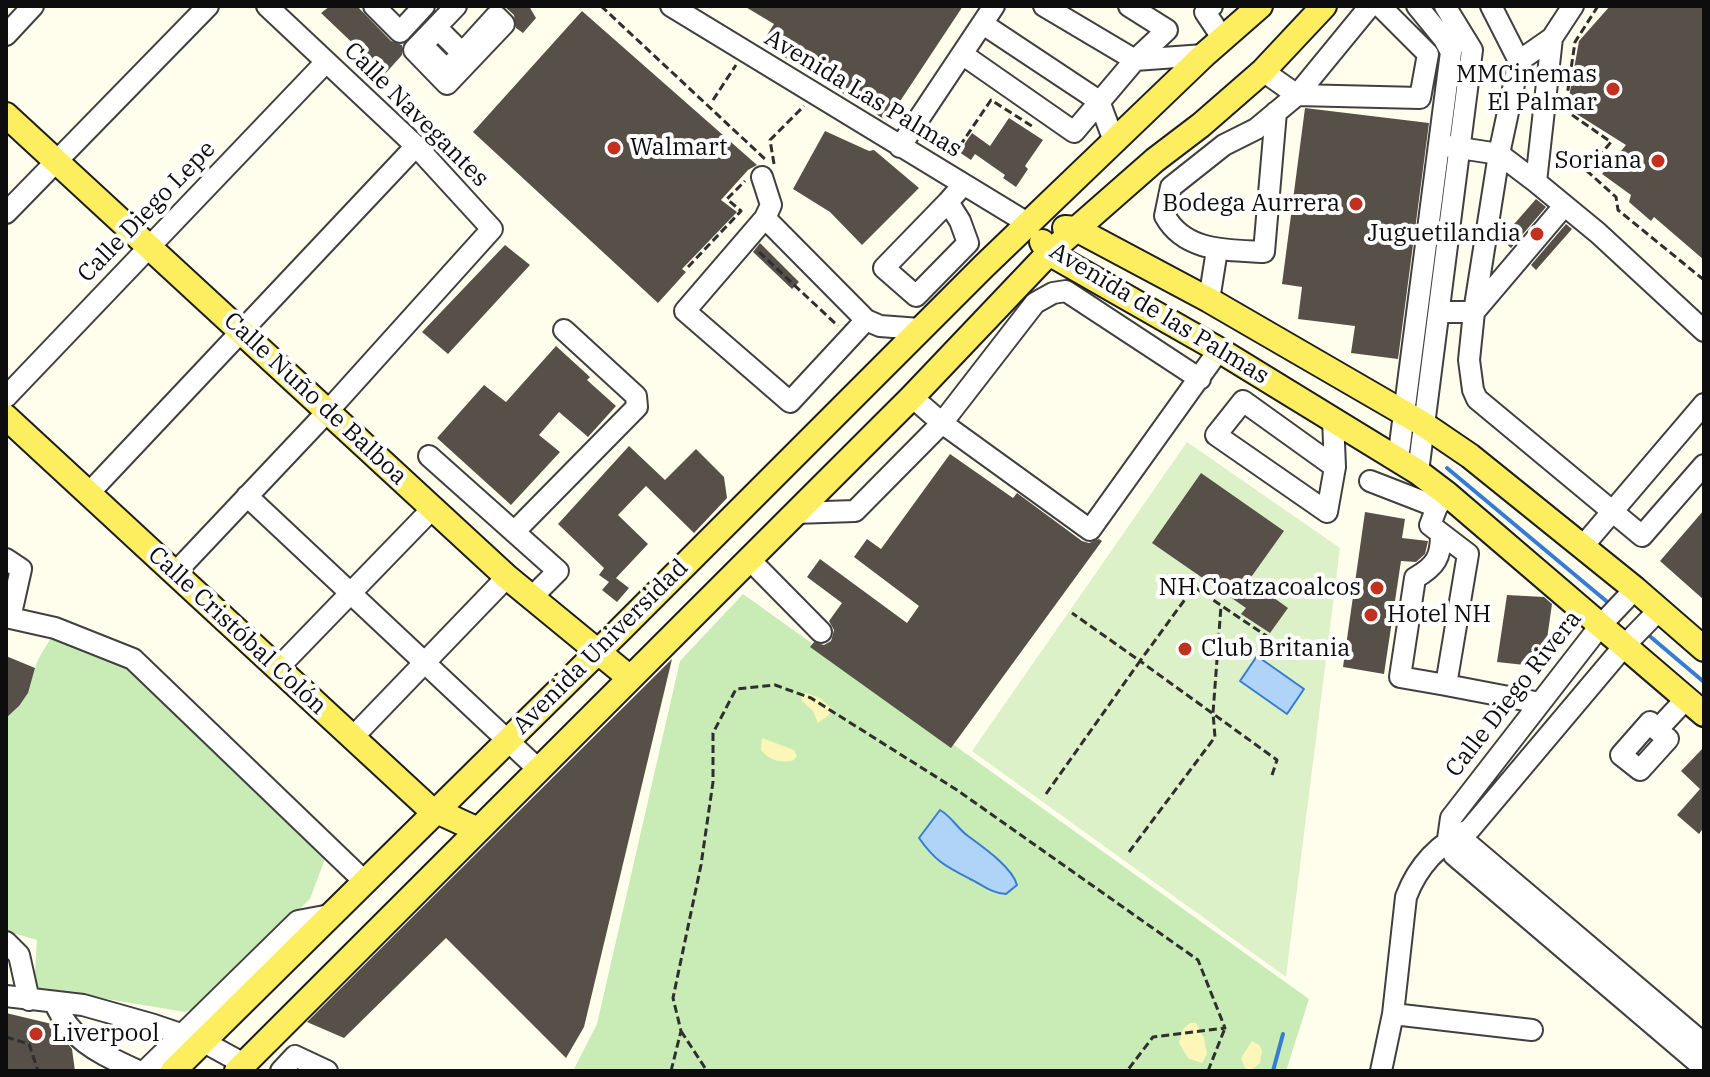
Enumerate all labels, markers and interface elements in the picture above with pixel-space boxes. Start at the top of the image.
street label: Avenida Las Palmas [759,24,967,164]
street label: Calle Navegantes [338,37,494,193]
place label: MMCinemas El Palmar [1456,61,1597,117]
marker: MMCinemas El Palmar [1604,80,1622,98]
place label: Walmart [630,134,727,162]
street label: Calle Diego Lepe [72,135,222,289]
marker: Walmart [605,139,623,157]
place label: Soriana [1555,147,1642,175]
marker: Soriana [1649,152,1667,170]
place label: Bodega Aurrera [1162,190,1340,218]
marker: Bodega Aurrera [1347,195,1365,213]
place label: Juguetilandia [1368,220,1521,248]
marker: Juguetilandia [1528,225,1546,243]
street label: Avenida de las Palmas [1044,237,1274,391]
street label: Calle Nuño de Balboa [217,307,413,491]
street label: Calle Cristóbal Colón [142,541,332,721]
street label: Avenida Universidad [508,554,694,740]
place label: NH Coatzacoalcos [1159,574,1361,602]
marker: NH Coatzacoalcos [1368,579,1386,597]
place label: Hotel NH [1387,601,1491,629]
street label: Calle Diego Rivera [1440,605,1588,783]
marker: Hotel NH [1362,606,1380,624]
place label: Club Britania [1201,635,1350,663]
marker: Club Britania [1176,640,1194,658]
place label: Liverpool [52,1020,159,1048]
marker: Liverpool [27,1025,45,1043]

